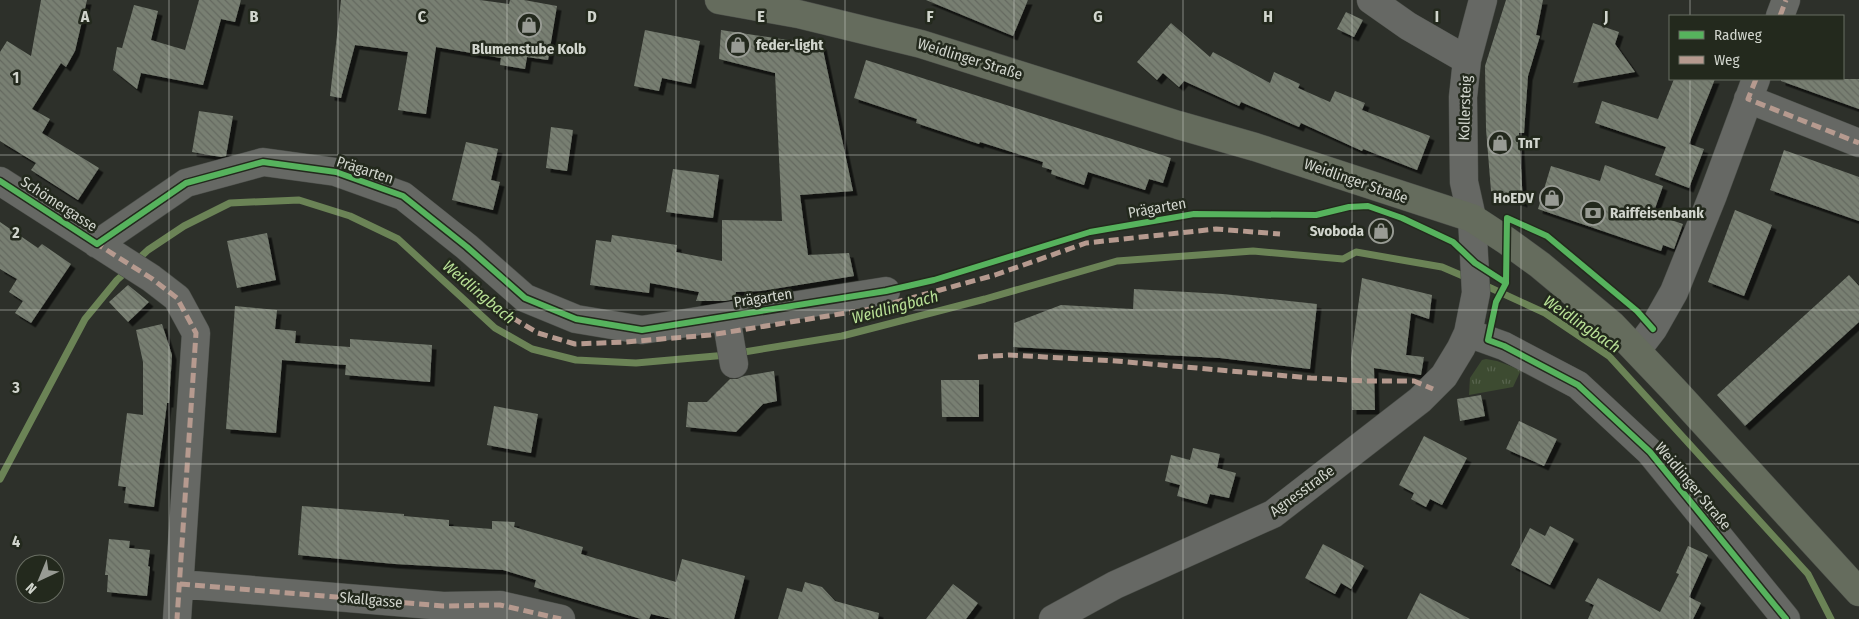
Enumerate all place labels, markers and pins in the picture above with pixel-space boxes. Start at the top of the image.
shop icon: Blumenstube Kolb [516,12,542,38]
shop icon: feder-light [725,32,751,58]
place label: feder-light [756,36,824,54]
place label: Blumenstube Kolb [472,40,586,58]
shop icon: TnT [1487,130,1513,156]
place label: TnT [1518,134,1541,152]
shop icon: HoEDV [1539,185,1565,211]
place label: HoEDV [1493,189,1535,207]
bank icon: Raiffeisenbank [1580,200,1606,226]
place label: Raiffeisenbank [1610,204,1704,222]
shop icon: Svoboda [1368,218,1394,244]
place label: Svoboda [1310,222,1365,240]

